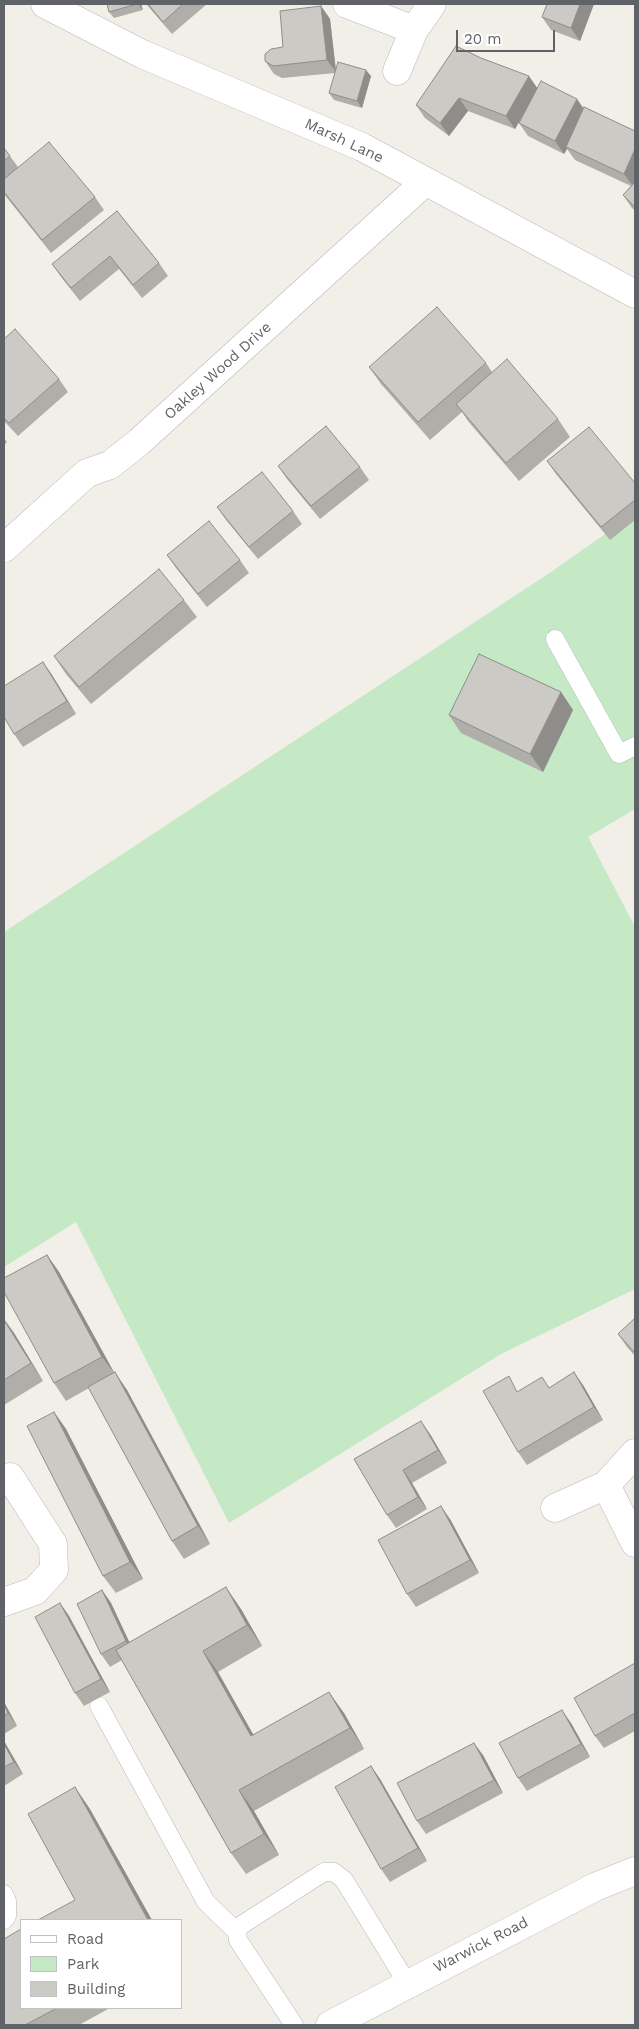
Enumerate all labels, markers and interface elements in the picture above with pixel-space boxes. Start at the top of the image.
scale bar [459,20,558,52]
text: 20 m [464,30,502,48]
street label: Marsh Lane [302,115,386,167]
street label: Oakley Wood Drive [161,318,275,424]
street label: Warwick Road [431,1913,531,1977]
legend [20,1919,182,2009]
text: Road [67,1930,104,1948]
text: Park [67,1955,99,1973]
text: Building [67,1980,125,1998]

